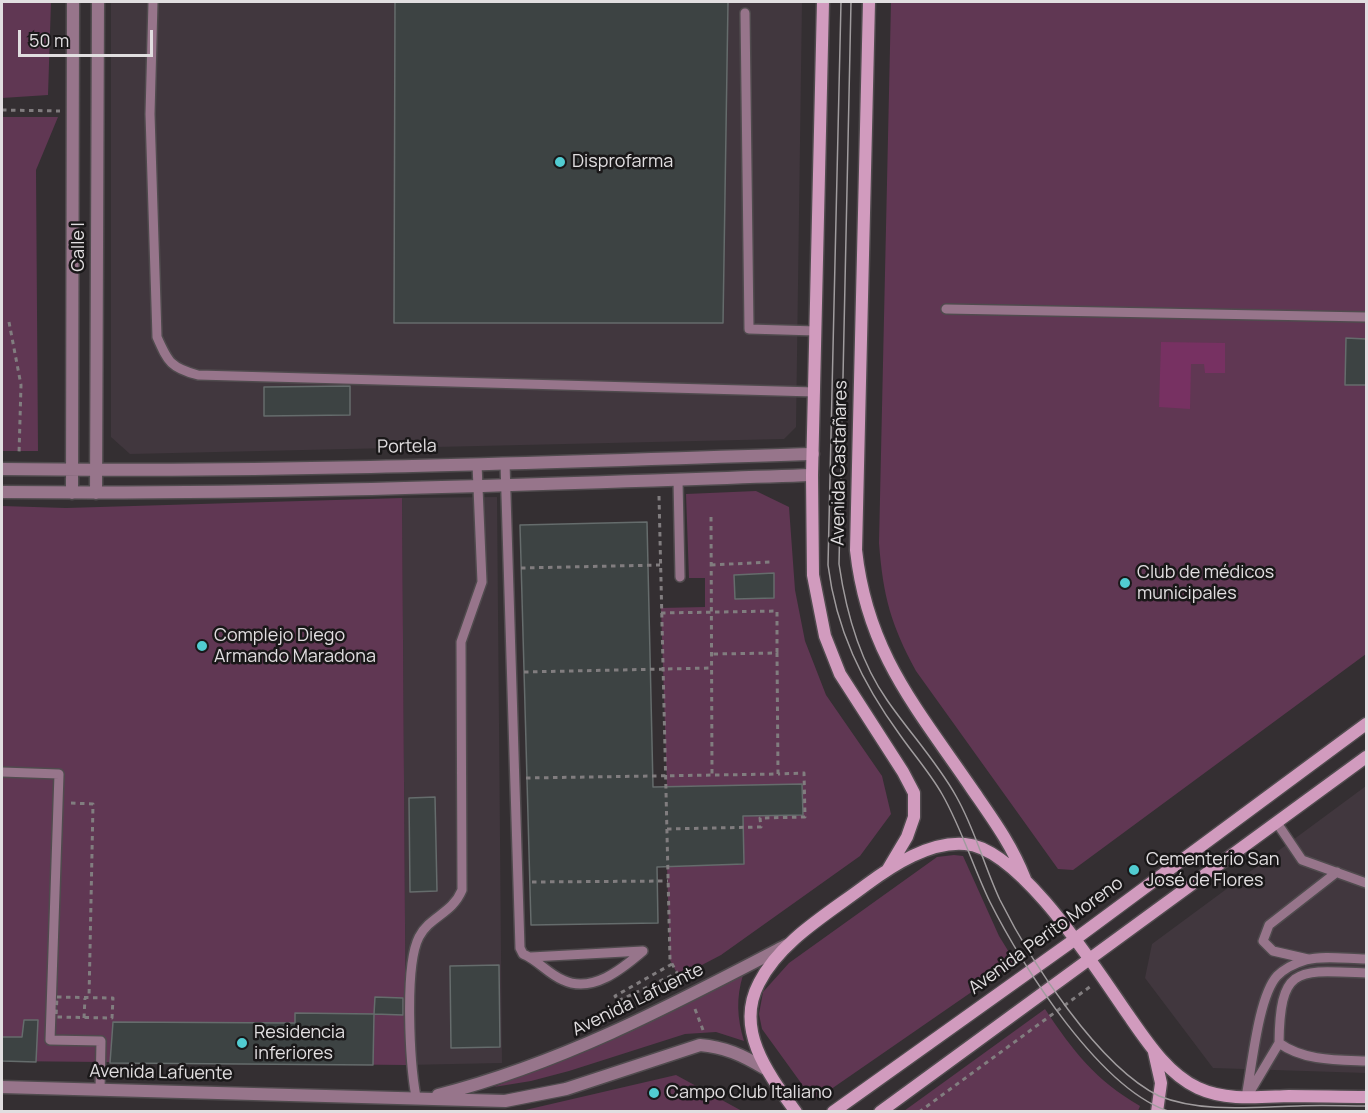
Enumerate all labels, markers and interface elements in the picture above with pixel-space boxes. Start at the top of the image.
scale bar [21,18,156,56]
text: 50 m [29,28,69,52]
place label: Disprofarma [572,151,673,173]
marker: Disprofarma [553,155,567,169]
street label: Calle I [68,222,90,272]
street label: Avenida Castañares [828,380,852,546]
street label: Portela [377,436,437,458]
place label: Club de médicos municipales [1137,562,1274,604]
marker: Club de médicos municipales [1118,576,1132,590]
place label: Complejo Diego Armando Maradona [214,625,376,668]
marker: Complejo Diego Armando Maradona [195,639,209,653]
place label: Cementerio San José de Flores [1146,849,1279,892]
marker: Cementerio San José de Flores [1127,863,1141,877]
street label: Avenida Perito Moreno [965,873,1127,999]
street label: Avenida Lafuente [569,959,707,1041]
place label: Residencia inferiores [254,1022,345,1064]
marker: Residencia inferiores [235,1036,249,1050]
street label: Avenida Lafuente [89,1061,233,1085]
place label: Campo Club Italiano [666,1082,832,1104]
marker: Campo Club Italiano [647,1086,661,1100]

